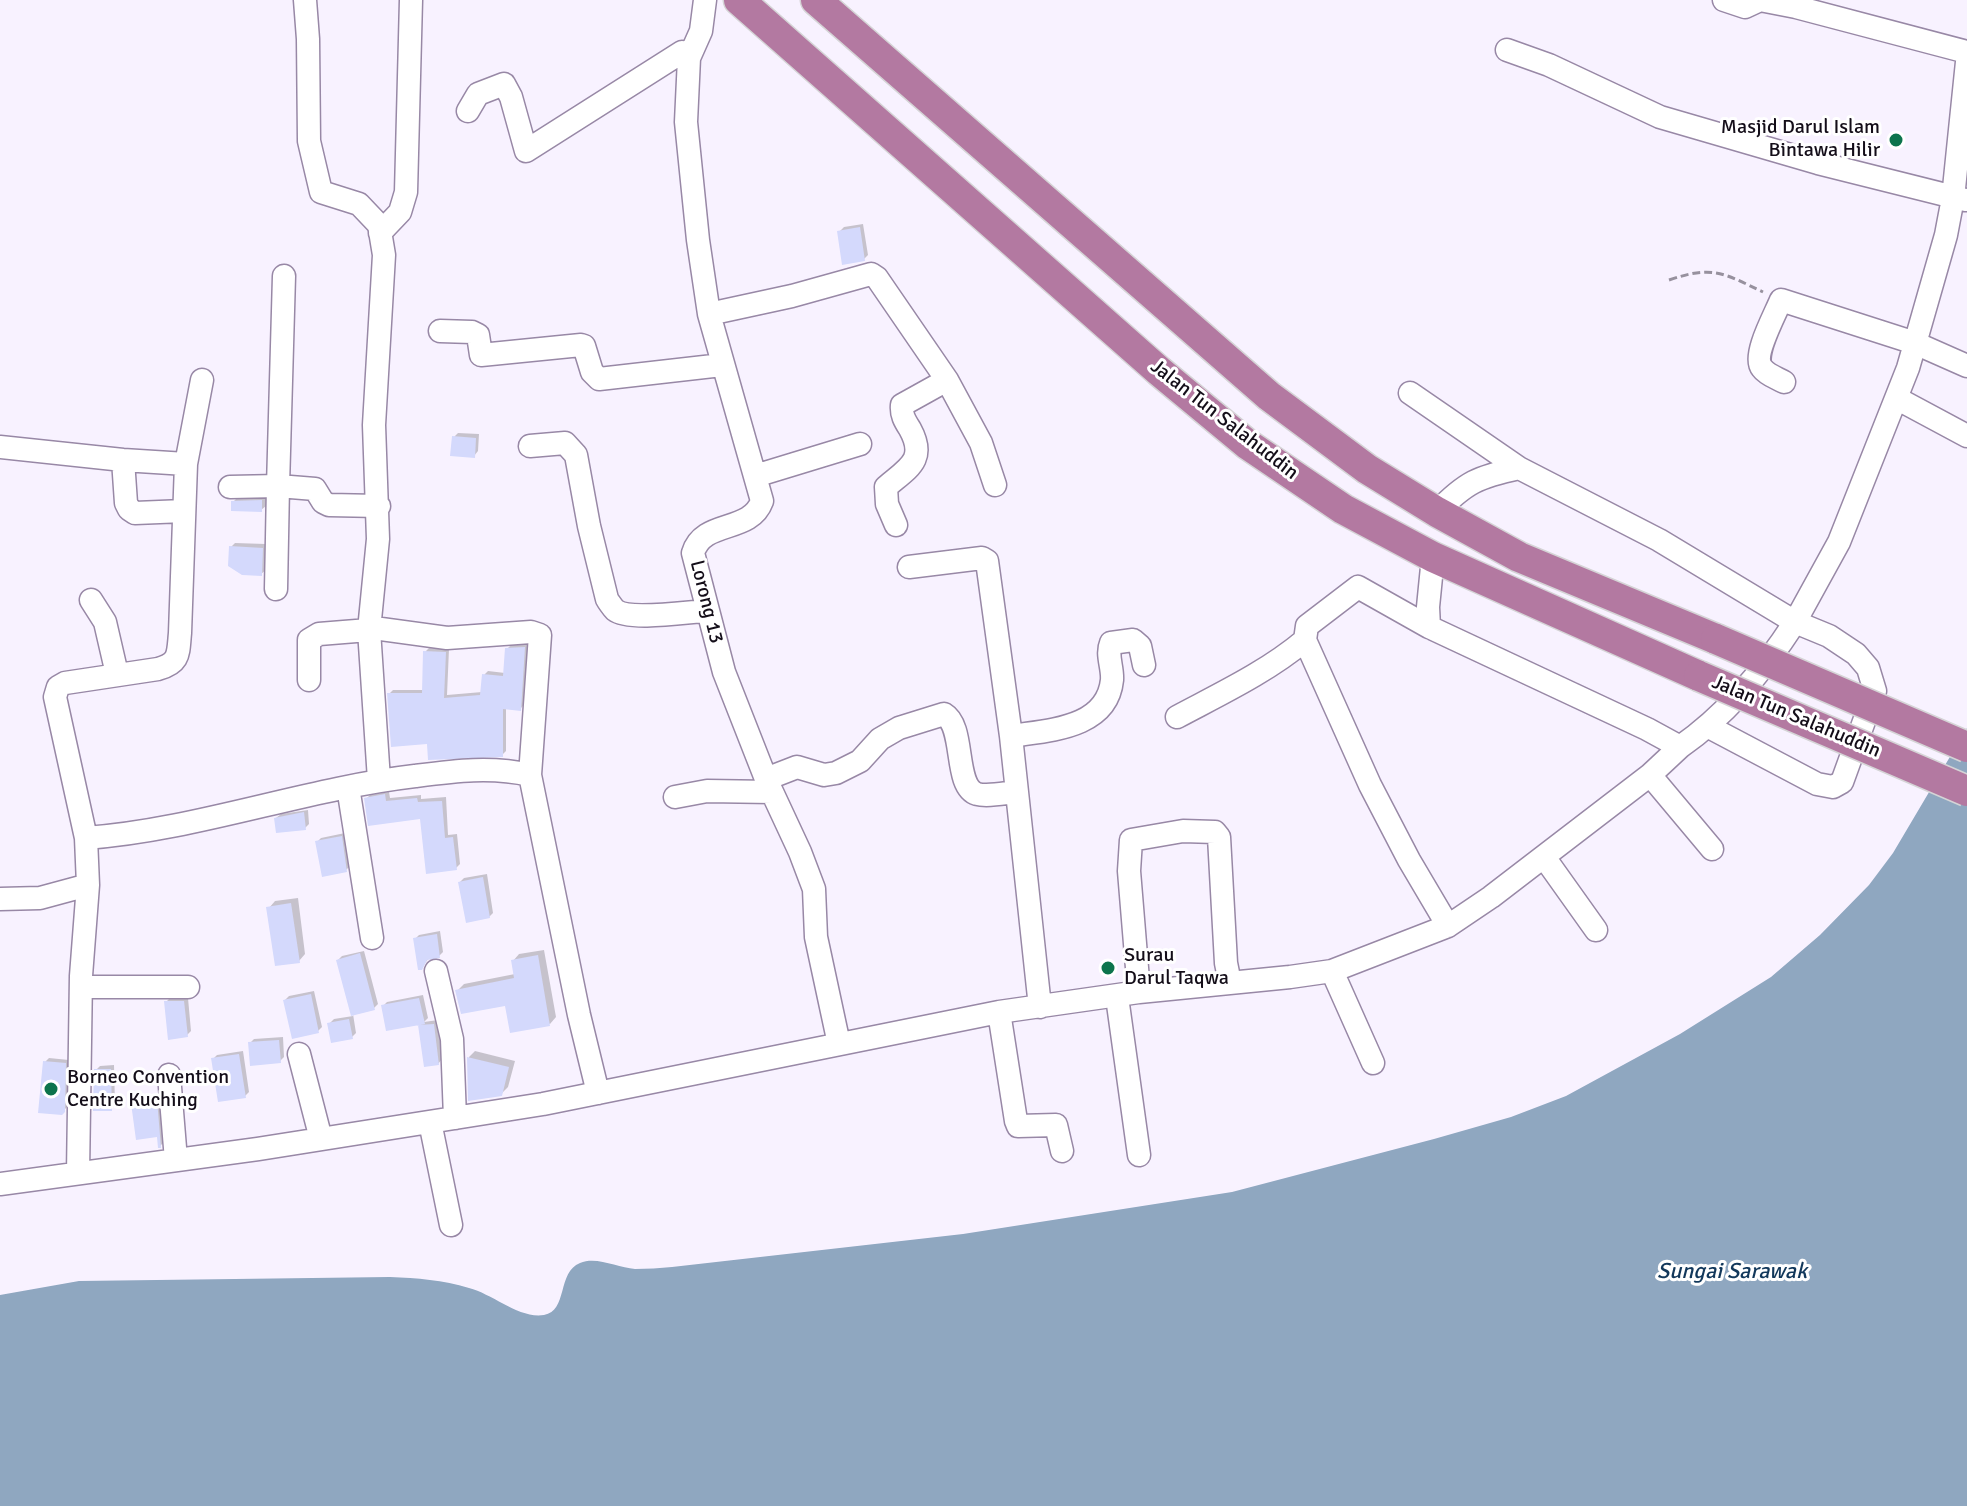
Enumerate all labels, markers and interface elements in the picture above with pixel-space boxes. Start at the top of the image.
place label: Masjid Darul Islam Bintawa Hilir [1721,116,1880,163]
marker: Masjid Darul Islam Bintawa Hilir [1887,131,1905,149]
street label: Jalan Tun Salahuddin [1145,355,1303,485]
street label: Lorong 13 [684,558,728,646]
street label: Jalan Tun Salahuddin [1708,671,1884,763]
place label: Surau Darul Taqwa [1124,944,1229,991]
marker: Surau Darul Taqwa [1099,959,1117,977]
place label: Borneo Convention Centre Kuching [67,1066,229,1113]
marker: Borneo Convention Centre Kuching [42,1080,60,1098]
water label: Sungai Sarawak [1657,1259,1807,1285]

